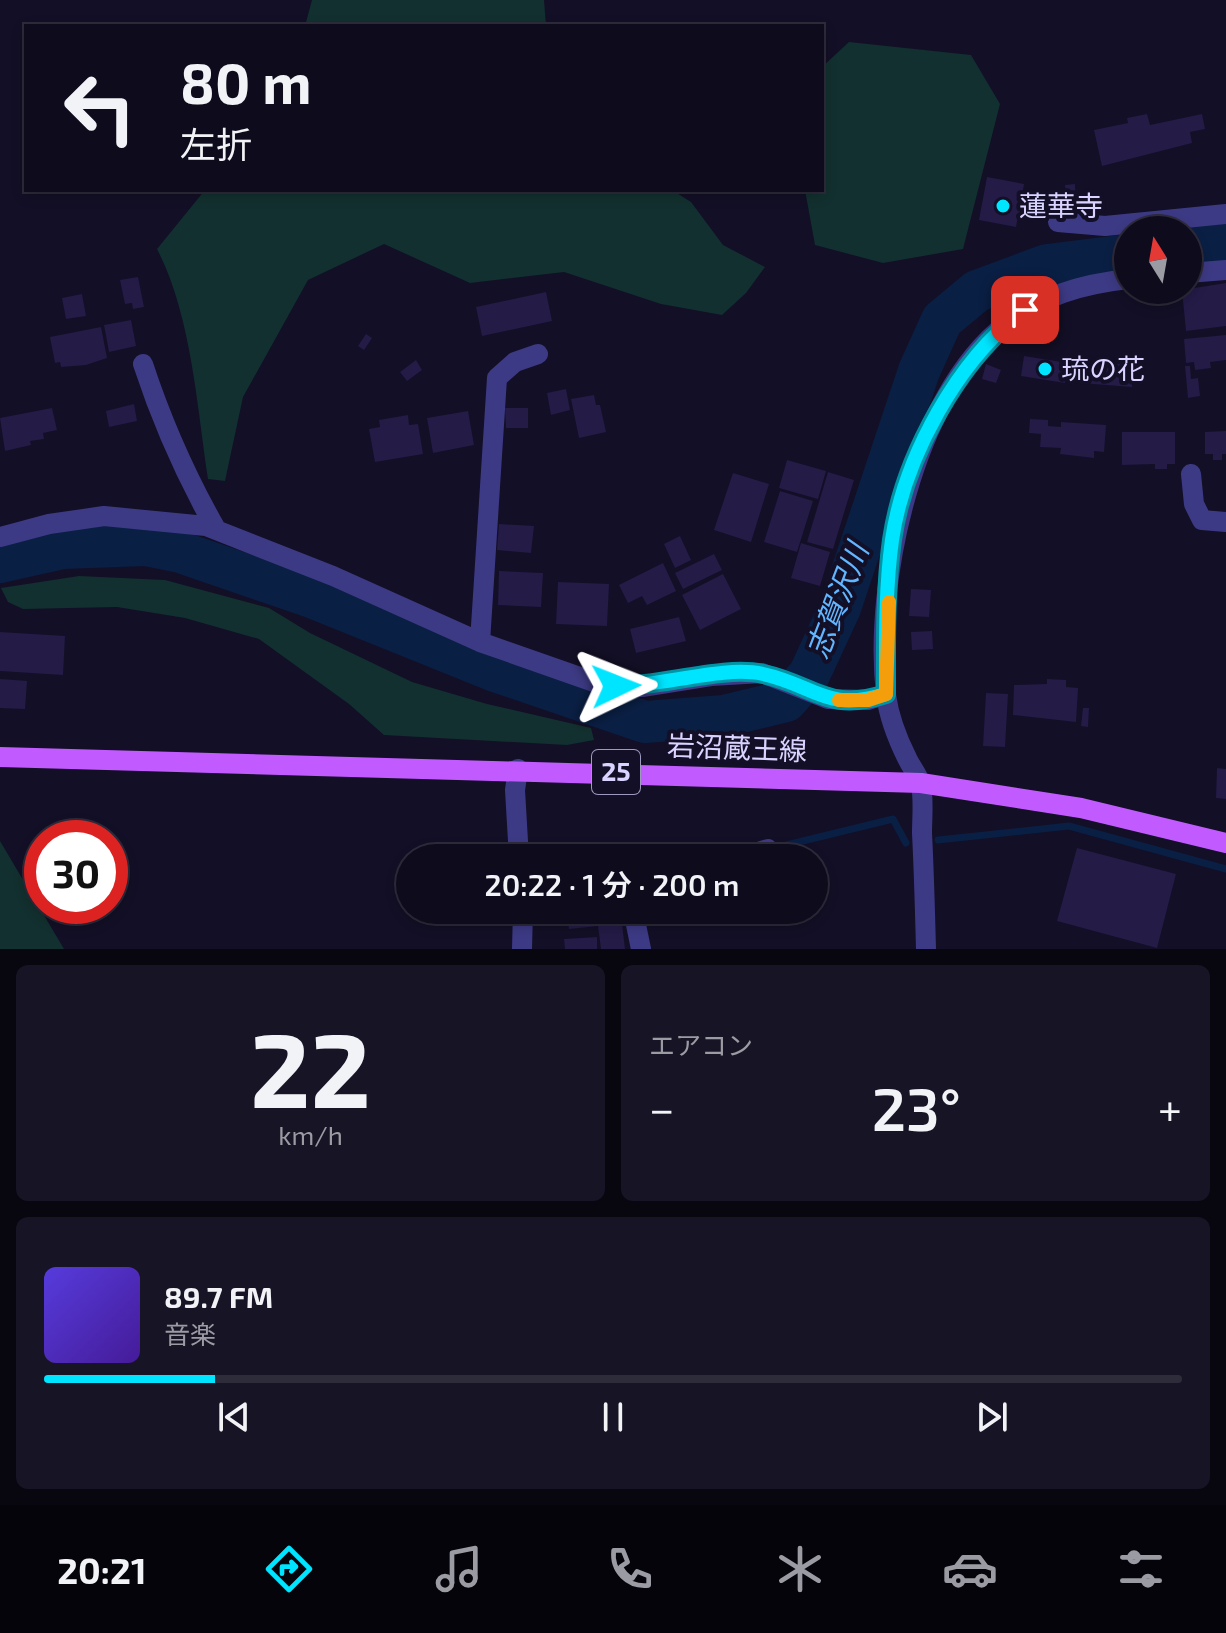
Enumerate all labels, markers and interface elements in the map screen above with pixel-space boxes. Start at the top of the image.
text: 80 m [180,48,312,115]
icon: left [48,56,152,160]
text: 左折 [180,122,252,165]
place label: 蓮華寺 [1019,188,1103,222]
marker: 蓮華寺 [994,197,1012,215]
north arrow [1114,216,1202,304]
map controls [1114,216,1202,304]
pin [991,276,1059,344]
icon: arrive [1003,288,1047,332]
place label: 琉の花 [1061,351,1145,385]
marker: 琉の花 [1036,360,1054,378]
water label: 志賀沢川 [798,535,876,663]
position arrow [574,644,658,728]
street label: 岩沼蔵王線 [666,728,808,766]
road number: 25 [592,750,640,794]
speed limit sign: 30 [24,820,128,924]
text: 20:22 · 1 分 · 200 m [485,866,739,902]
text: 22 [250,1004,371,1129]
text: エアコン [649,1029,753,1060]
text: 23° [872,1071,961,1143]
text: − [649,1081,675,1134]
text: + [1158,1081,1182,1134]
text: km/h [278,1119,343,1150]
text: 89.7 FM [164,1278,273,1314]
text: 音楽 [164,1318,216,1349]
icon: previous [212,1395,256,1439]
icon: pause [591,1395,635,1439]
icon: next [970,1395,1014,1439]
icon: directions [261,1541,317,1597]
icon: music [431,1541,487,1597]
icon: phone [602,1541,658,1597]
icon: climate [772,1541,828,1597]
icon: car [942,1541,998,1597]
icon: filters [1113,1541,1169,1597]
text: 20:21 [57,1548,147,1591]

